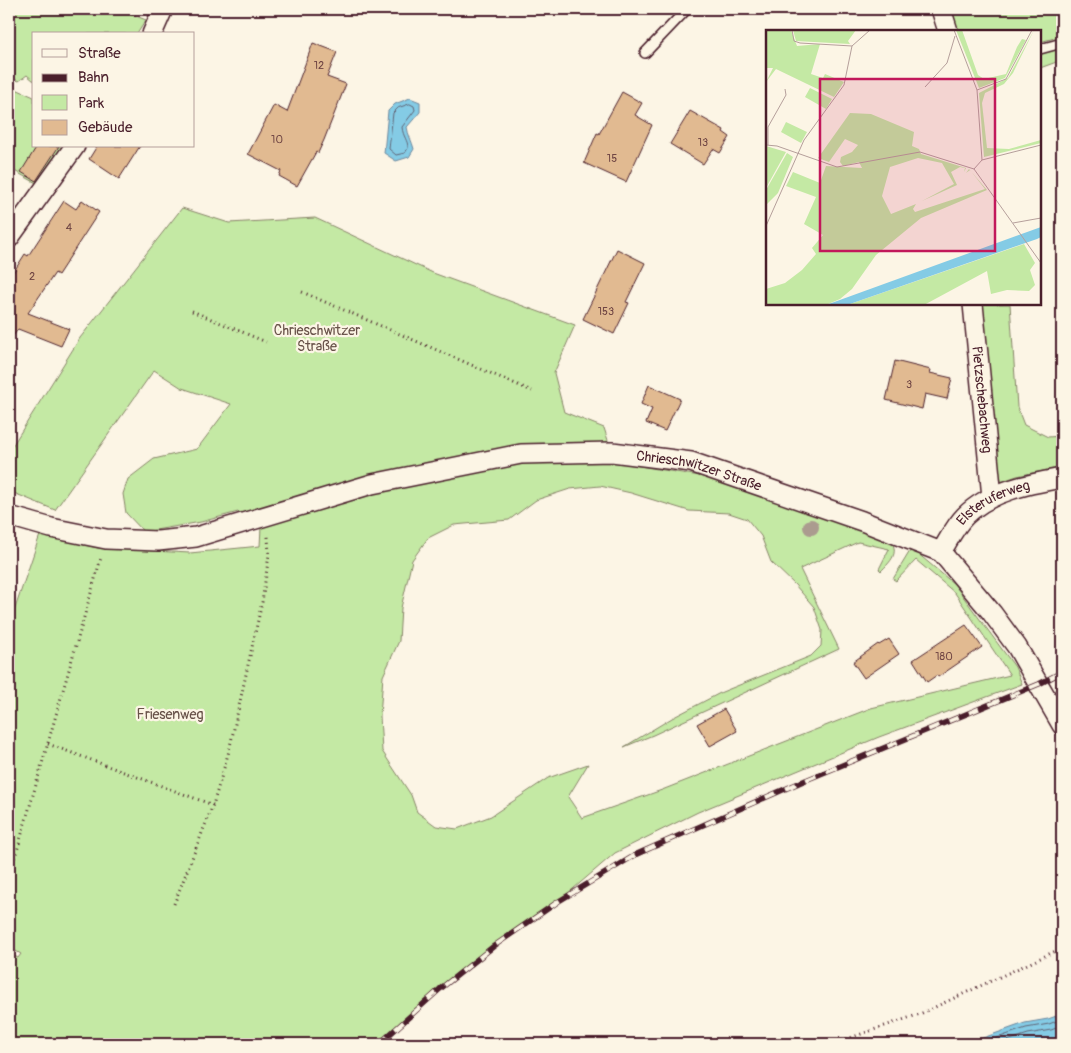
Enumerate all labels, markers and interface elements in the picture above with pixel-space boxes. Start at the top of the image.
inset map [766,30,1041,305]
legend [32,32,195,148]
text: Straße [78,44,121,63]
house number: 12 [314,59,324,72]
text: Bahn [78,68,109,87]
text: Park [78,94,105,113]
text: Gebäude [78,118,133,137]
house number: 10 [271,133,283,146]
house number: 13 [698,136,708,149]
house number: 15 [607,152,617,165]
house number: 4 [66,221,73,234]
house number: 2 [29,270,35,283]
house number: 153 [598,305,614,318]
park label: Chrieschwitzer Straße [274,322,360,355]
street label: Pietzschebachweg [969,345,996,454]
house number: 3 [906,378,912,391]
street label: Chrieschwitzer Straße [635,447,764,494]
street label: Elsteruferweg [952,476,1031,528]
house number: 180 [935,650,953,663]
park label: Friesenweg [136,706,204,723]

